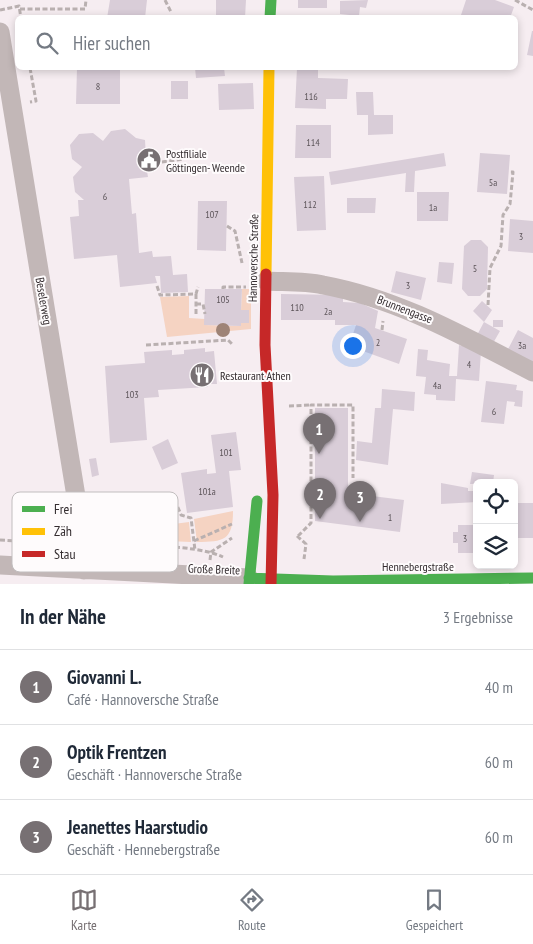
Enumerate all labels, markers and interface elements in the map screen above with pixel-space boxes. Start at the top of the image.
search box [15,15,518,70]
icon: search [33,29,61,57]
text: Hier suchen [73,31,150,55]
house number: 8 [96,80,100,93]
house number: 116 [304,90,318,103]
house number: 114 [306,136,320,149]
place label: Postfiliale Göttingen- Weende [166,146,245,175]
public building icon: Postfiliale Göttingen- Weende [136,147,162,173]
house number: 5a [489,176,497,189]
house number: 6 [103,190,108,203]
house number: 112 [303,198,317,211]
house number: 1a [429,201,437,214]
house number: 107 [205,208,219,221]
street label: Hannoversche Straße [245,214,261,302]
house number: 3 [519,230,523,243]
house number: 5 [473,262,477,275]
street label: Beselerweg [32,276,56,326]
house number: 3 [406,279,410,292]
street label: Brunnengasse [375,292,435,326]
house number: 105 [216,293,230,306]
house number: 110 [290,301,304,314]
house number: 2a [324,305,332,318]
your location [340,333,366,359]
house number: 2 [376,336,380,349]
house number: 3a [518,339,526,352]
house number: 4 [467,358,472,371]
restaurant icon: Restaurant Athen [189,362,215,388]
place label: Restaurant Athen [220,368,291,383]
house number: 4a [433,379,441,392]
house number: 103 [125,388,139,401]
house number: 6 [492,405,497,418]
pin: 1 [303,413,335,454]
house number: 101 [219,446,233,459]
pin: 2 [304,478,336,519]
map controls [473,479,518,569]
button: locate [473,479,518,524]
pin: 3 [344,481,376,522]
house number: 101a [198,485,216,498]
legend [12,492,178,572]
text: Frei [54,500,72,518]
house number: 1 [388,511,392,524]
text: Zäh [54,522,72,540]
button: layers [473,524,518,569]
house number: 3 [463,532,467,545]
text: Stau [54,545,76,563]
street label: Hennebergstraße [382,559,454,574]
street label: Große Breite [188,561,240,577]
text: In der Nähe [20,603,106,630]
text: 3 Ergebnisse [443,607,513,627]
text: Giovanni L. [67,665,142,689]
text: 1 [32,677,40,697]
text: 40 m [485,677,513,697]
text: Café · Hannoversche Straße [67,689,219,709]
text: Optik Frentzen [67,740,167,764]
text: 2 [32,752,40,772]
text: 60 m [485,752,513,772]
text: Geschäft · Hannoversche Straße [67,764,242,784]
text: Jeanettes Haarstudio [67,815,208,839]
text: 3 [32,827,40,847]
text: 60 m [485,827,513,847]
text: Geschäft · Hennebergstraße [67,839,220,859]
tab: Karte [70,886,98,934]
tab: Route [238,886,266,934]
tab: Gespeichert [406,886,463,934]

